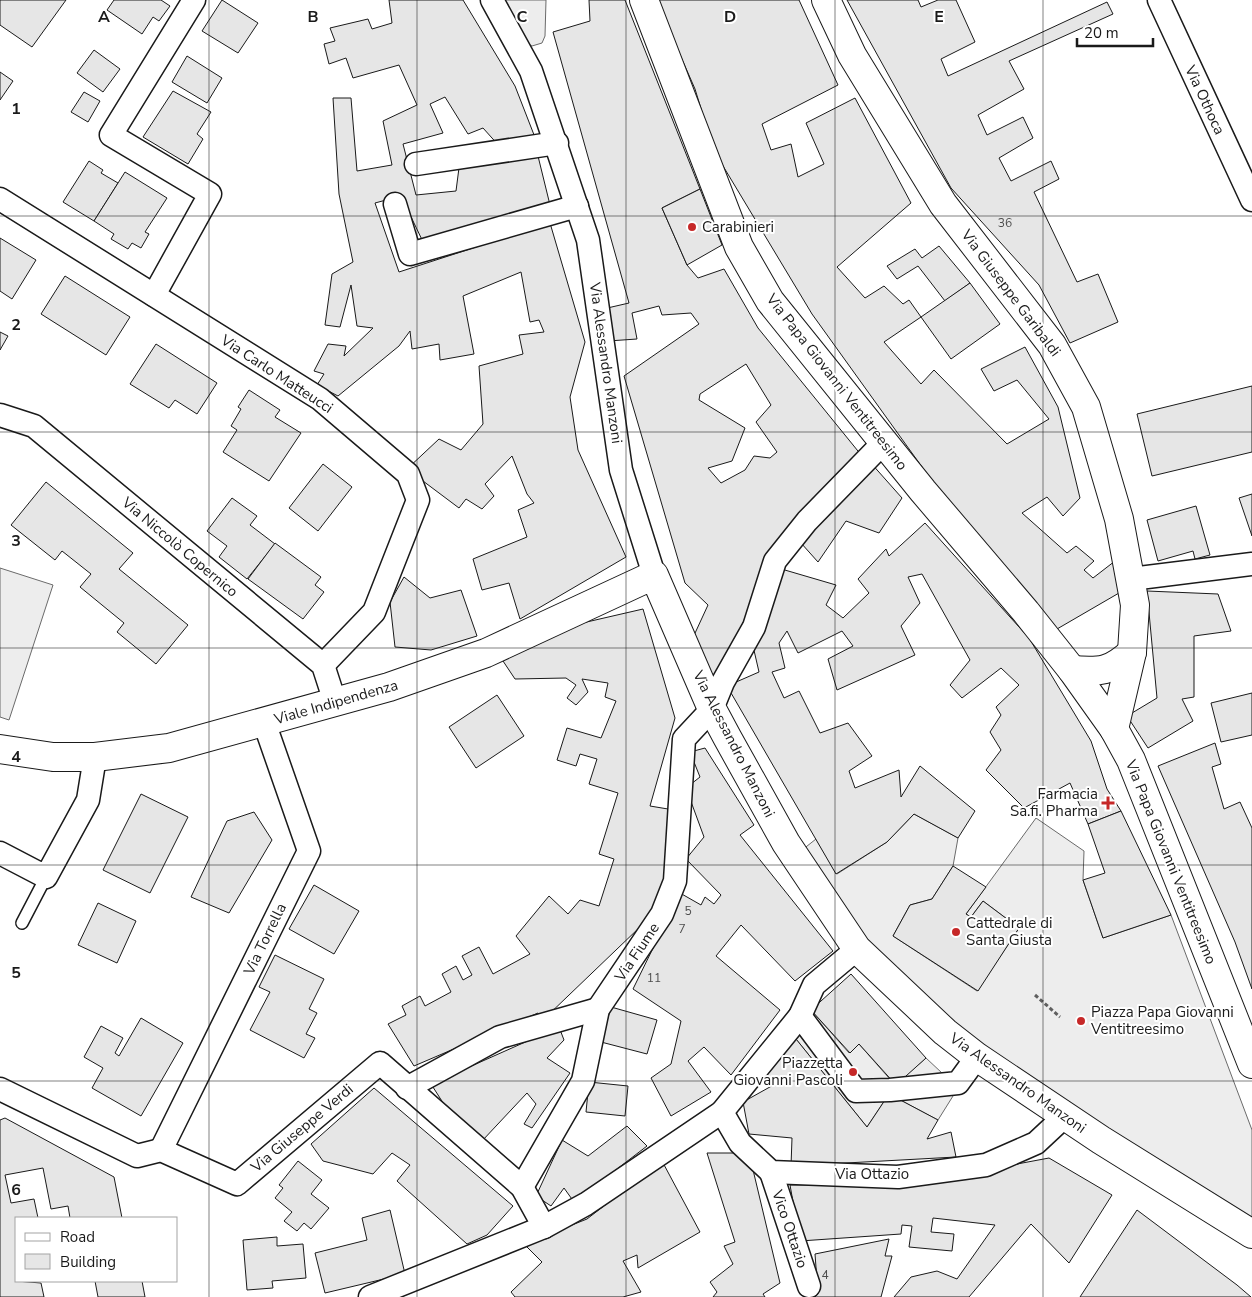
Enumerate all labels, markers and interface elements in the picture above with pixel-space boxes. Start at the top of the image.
text: A [98,6,110,28]
text: B [307,6,319,28]
text: C [517,6,528,28]
text: D [724,6,736,28]
text: E [934,6,944,28]
scale bar [1077,15,1153,47]
text: 20 m [1084,23,1119,43]
street label: Via Othoca [1180,61,1230,138]
text: 1 [11,98,21,120]
house number: 36 [998,215,1012,231]
place label: Carabinieri [702,217,774,237]
marker: Carabinieri [686,221,698,233]
street label: Via Giuseppe Garibaldi [956,225,1065,360]
street label: Via Alessandro Manzoni [585,280,627,445]
street label: Via Papa Giovanni Ventitreesimo [761,289,912,474]
text: 2 [11,314,21,336]
street label: Via Carlo Matteucci [216,330,337,418]
street label: Via Niccolò Copernico [117,492,242,602]
text: 3 [11,530,21,552]
street label: Via Alessandro Manzoni [688,666,780,821]
street label: Viale Indipendenza [271,675,400,730]
text: 4 [11,746,21,768]
street label: Via Papa Giovanni Ventitreesimo [1120,756,1221,967]
place label: Farmacia Sa.fi. Pharma [1010,784,1098,821]
marker: Farmacia Sa.fi. Pharma [1102,797,1114,809]
street label: Via Torrella [239,900,291,979]
house number: 5 [684,903,692,919]
place label: Cattedrale di Santa Giusta [966,913,1052,950]
street label: Via Fiume [610,919,664,986]
house number: 7 [678,921,686,937]
marker: Cattedrale di Santa Giusta [950,926,962,938]
text: 5 [11,962,21,984]
house number: 11 [647,970,661,986]
place label: Piazza Papa Giovanni Ventitreesimo [1090,1002,1234,1039]
marker: Piazza Papa Giovanni Ventitreesimo [1075,1015,1087,1027]
street label: Via Alessandro Manzoni [945,1028,1090,1138]
place label: Piazzetta Giovanni Pascoli [733,1053,843,1090]
marker: Piazzetta Giovanni Pascoli [847,1066,859,1078]
street label: Via Giuseppe Verdi [246,1079,357,1177]
street label: Via Ottazio [834,1164,909,1184]
text: 6 [11,1179,21,1201]
street label: Vico Ottazio [767,1186,813,1271]
legend [15,1217,178,1282]
text: Road [60,1227,95,1247]
text: Building [60,1252,116,1272]
house number: 4 [821,1267,829,1283]

